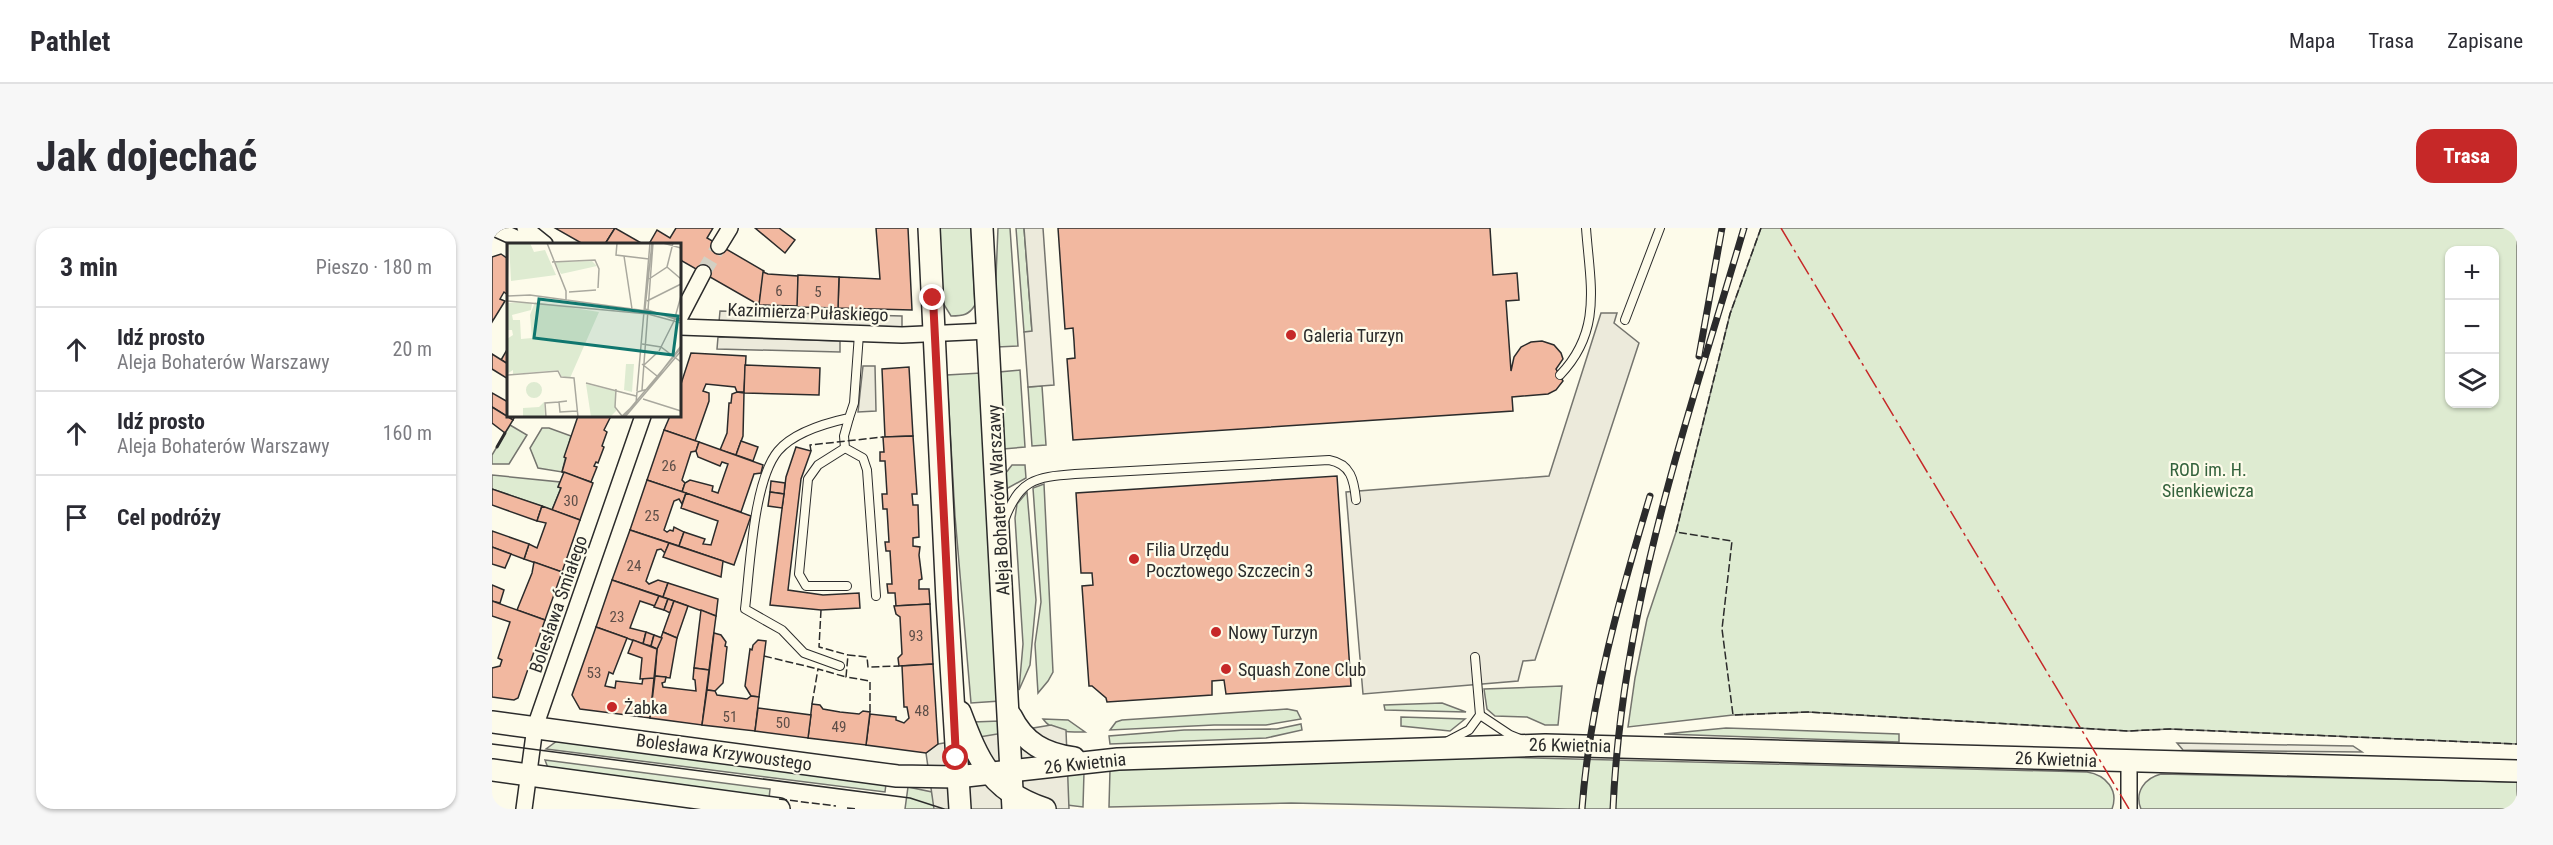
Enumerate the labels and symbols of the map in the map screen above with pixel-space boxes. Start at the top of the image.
inset map [507,243,681,417]
house number: 6 [775,282,783,300]
house number: 5 [814,283,822,301]
route end [919,284,945,310]
street label: Kazimierza Pułaskiego [727,299,889,325]
place label: Galeria Turzyn [1303,325,1404,346]
marker: Galeria Turzyn [1284,328,1298,342]
street label: Aleja Bohaterów Warszawy [982,403,1013,596]
house number: 26 [662,457,676,475]
park label: ROD im. H. Sienkiewicza [2162,459,2254,501]
house number: 30 [564,492,578,510]
house number: 25 [645,507,659,525]
street label: Bolesława Śmiałego [525,533,591,675]
place label: Filia Urzędu Pocztowego Szczecin 3 [1146,539,1313,581]
marker: Filia Urzędu Pocztowego Szczecin 3 [1127,552,1141,566]
house number: 24 [627,557,641,575]
house number: 23 [610,608,624,626]
place label: Nowy Turzyn [1228,622,1318,643]
marker: Nowy Turzyn [1209,625,1223,639]
house number: 93 [909,627,923,645]
place label: Squash Zone Club [1238,659,1366,680]
marker: Squash Zone Club [1219,662,1233,676]
house number: 53 [587,664,601,682]
place label: Żabka [624,697,668,718]
marker: Żabka [605,700,619,714]
house number: 48 [915,702,929,720]
house number: 51 [723,708,737,726]
house number: 50 [776,714,790,732]
house number: 49 [832,718,846,736]
street label: Bolesława Krzywoustego [635,729,813,775]
street label: 26 Kwietnia [1529,734,1611,756]
route start [942,744,968,770]
street label: 26 Kwietnia [2015,747,2097,771]
street label: 26 Kwietnia [1043,748,1127,778]

